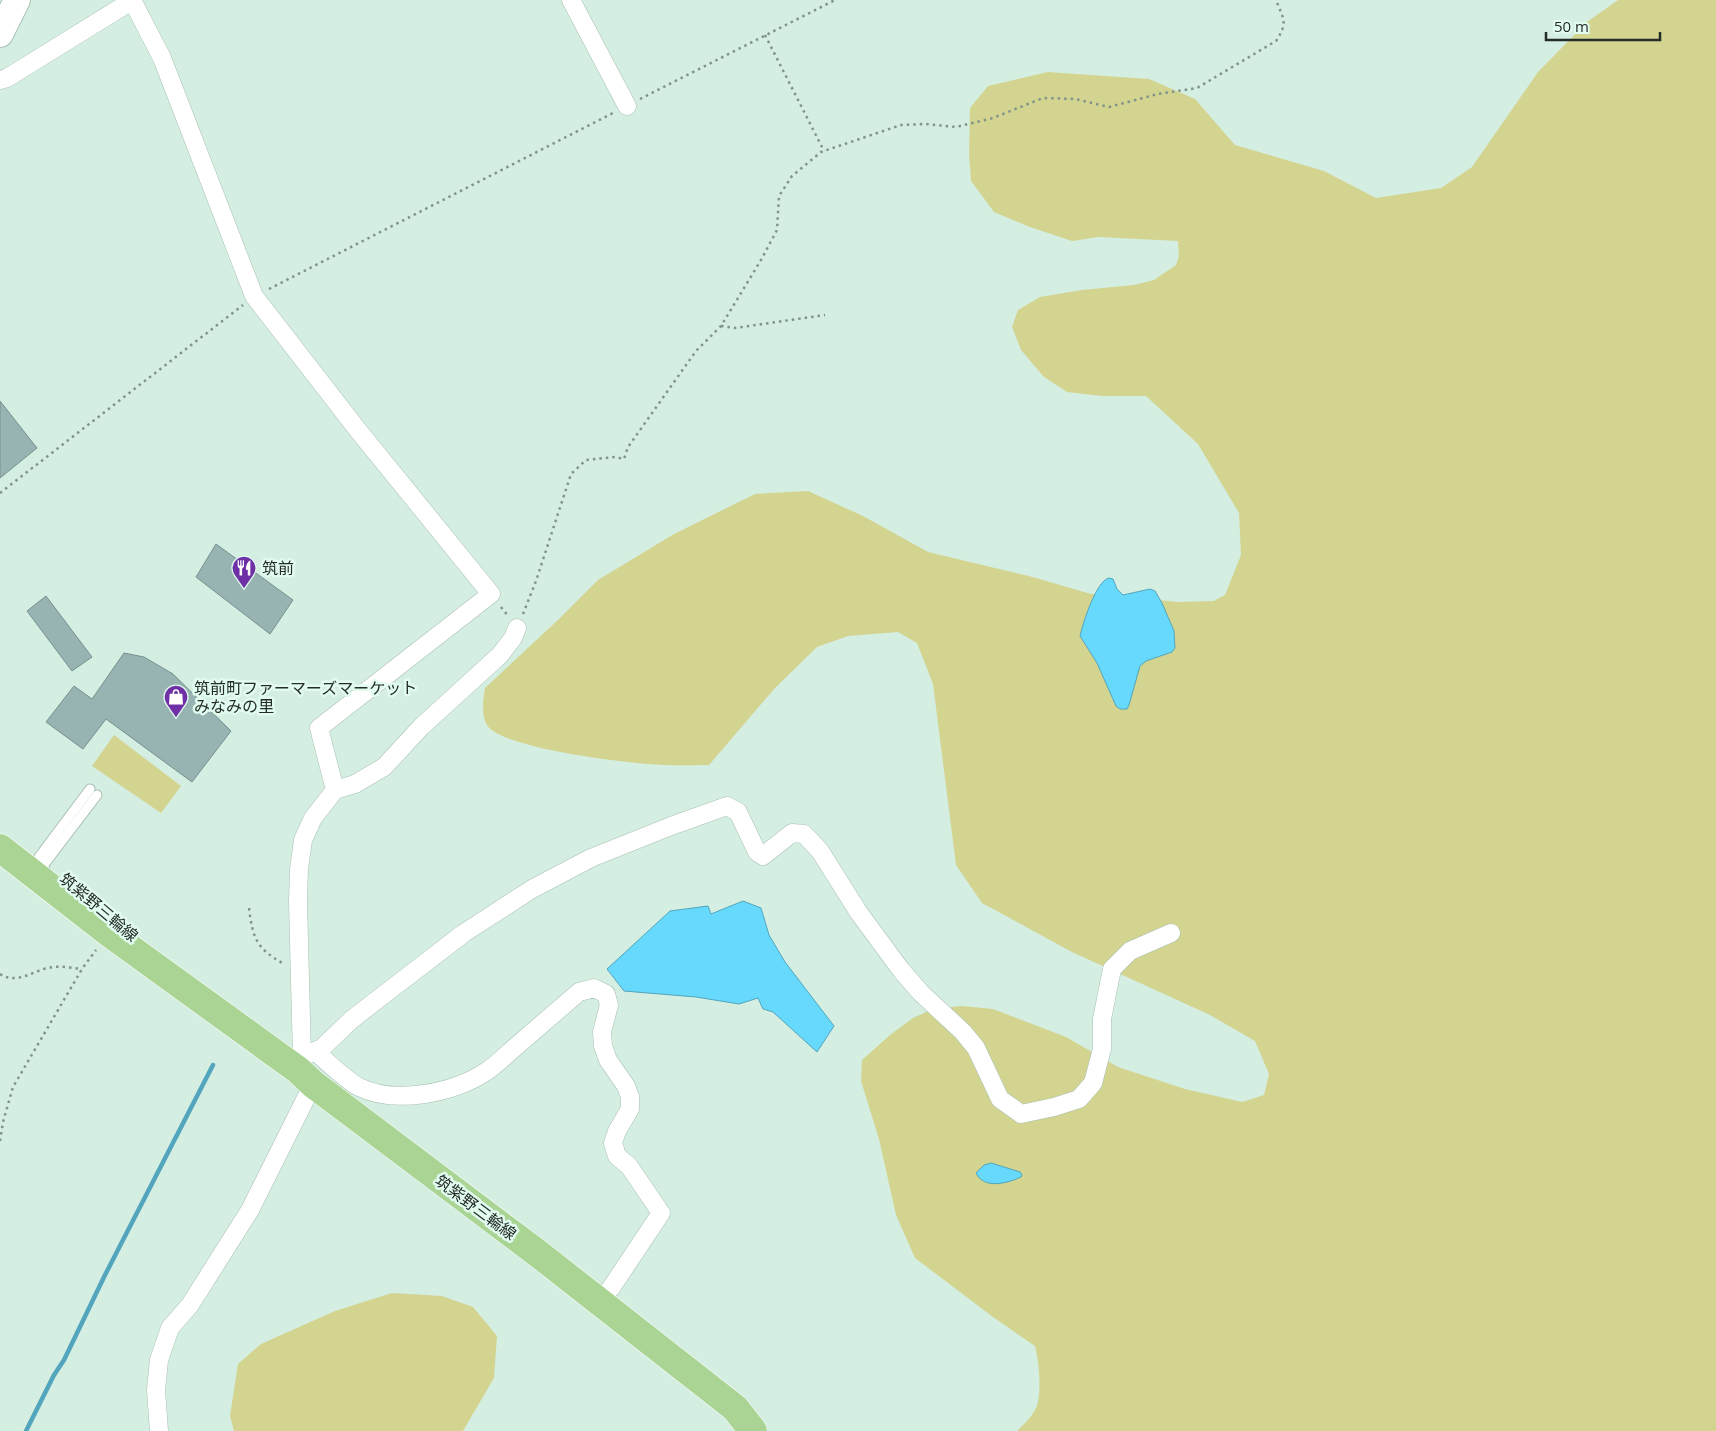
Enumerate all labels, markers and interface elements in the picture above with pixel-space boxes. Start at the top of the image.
scale bar [1546,10,1660,42]
text: 50 m [1554,16,1589,36]
restaurant icon: 筑前 [231,555,257,589]
place label: 筑前 [262,557,294,579]
place label: 筑前町ファーマーズマーケット みなみの里 [194,677,417,717]
shop icon: 筑前町ファーマーズマーケット みなみの里 [163,684,189,718]
street label: 筑紫野三輪線 [55,868,143,946]
street label: 筑紫野三輪線 [431,1169,521,1245]

